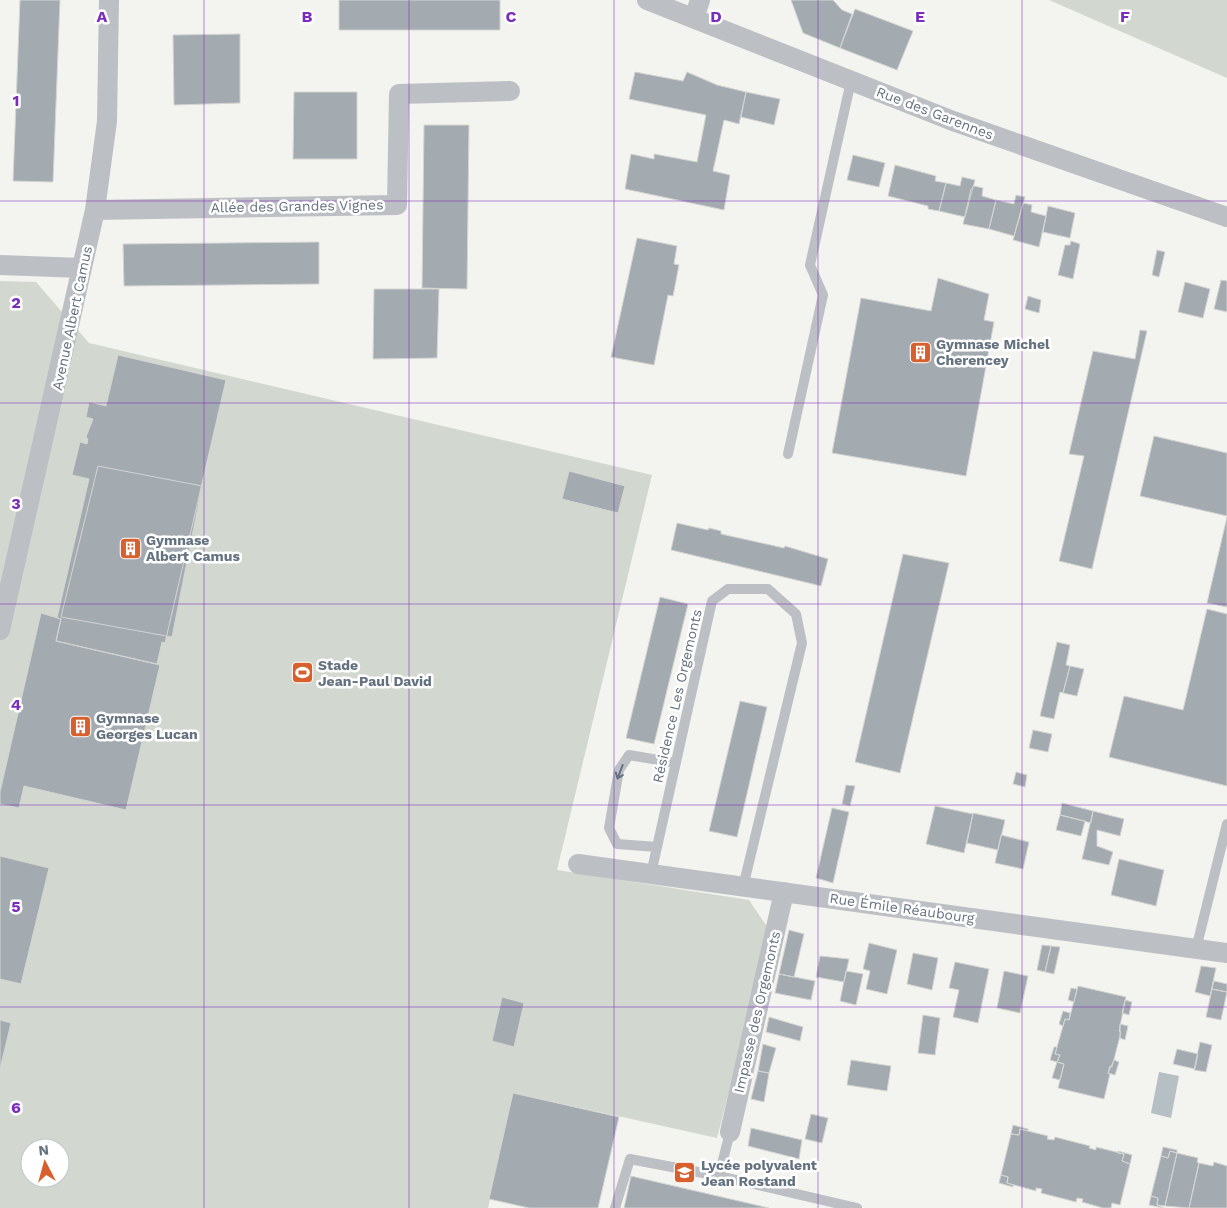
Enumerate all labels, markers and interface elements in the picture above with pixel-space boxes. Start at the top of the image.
text: A [97,7,108,26]
text: B [302,7,313,26]
text: C [506,7,517,26]
text: D [710,7,722,26]
text: E [915,7,925,26]
text: F [1120,7,1130,26]
street label: Rue des Garennes [874,83,996,143]
text: 1 [13,91,19,110]
street label: Allée des Grandes Vignes [210,196,384,216]
street label: Avenue Albert Camus [49,244,95,392]
text: 2 [11,293,21,312]
place label: Gymnase Michel Cherencey [936,336,1050,368]
building icon: Gymnase Michel Cherencey [908,340,932,364]
text: 3 [11,494,21,513]
place label: Gymnase Albert Camus [146,532,240,564]
building icon: Gymnase Albert Camus [118,536,142,560]
street label: Résidence Les Orgemonts [649,608,705,784]
place label: Stade Jean-Paul David [318,657,432,689]
sports icon: Stade Jean-Paul David [290,661,314,685]
text: 4 [11,695,21,714]
place label: Gymnase Georges Lucan [96,710,198,742]
building icon: Gymnase Georges Lucan [68,714,92,738]
one-way arrow [615,764,624,779]
street label: Rue Émile Réaubourg [829,890,976,926]
text: 5 [11,897,21,916]
street label: Impasse des Orgemonts [731,930,783,1094]
text: 6 [11,1098,21,1117]
north arrow [20,1138,70,1188]
text: N [38,1142,50,1159]
place label: Lycée polyvalent Jean Rostand [701,1157,817,1189]
school or university icon: Lycée polyvalent Jean Rostand [673,1161,697,1185]

